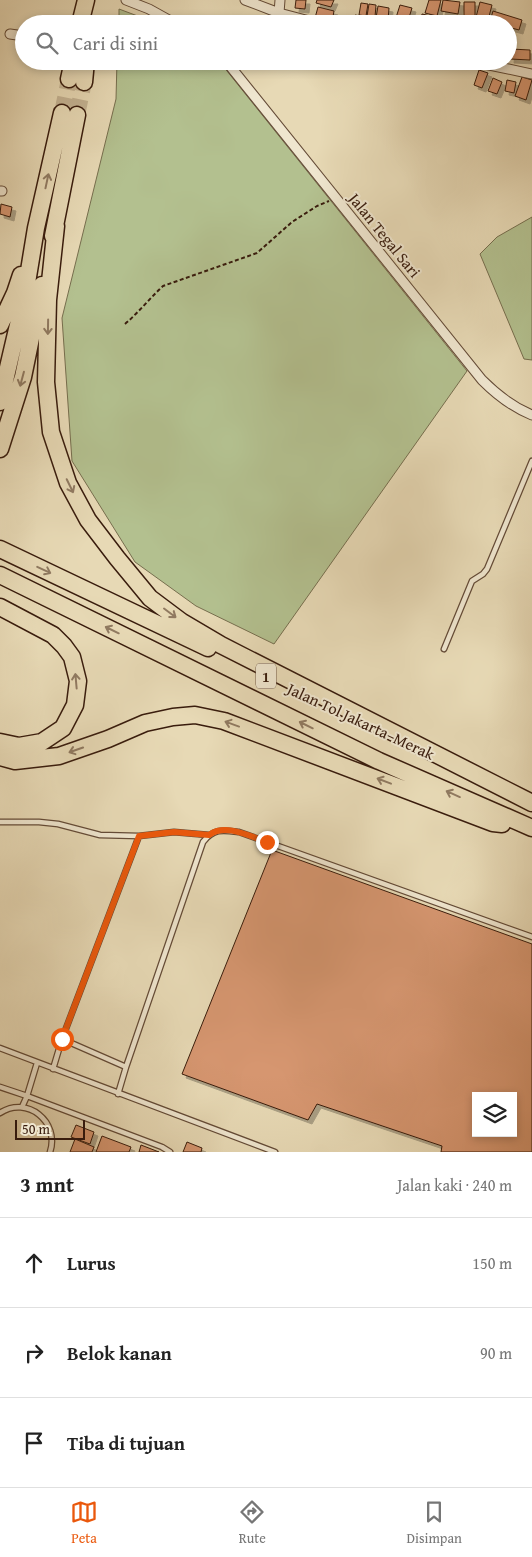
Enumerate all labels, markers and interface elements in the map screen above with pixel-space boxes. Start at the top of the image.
search box [15,15,517,70]
icon: search [33,29,61,57]
text: Cari di sini [73,29,158,57]
one-way arrow [43,173,52,189]
street label: Jalan Tegal Sari [342,186,427,283]
one-way arrow [43,318,53,335]
one-way arrow [16,371,26,387]
one-way arrow [66,478,75,493]
one-way arrow [36,566,51,575]
one-way arrow [163,608,177,618]
one-way arrow [105,625,120,635]
road number: 1 [256,664,276,688]
one-way arrow [72,673,81,689]
street label: Jalan Tol Jakarta–Merak [282,675,439,766]
one-way arrow [224,719,240,728]
one-way arrow [298,720,313,730]
one-way arrow [69,746,84,755]
one-way arrow [376,776,392,785]
one-way arrow [446,788,461,798]
route end [256,831,279,854]
route start [51,1028,74,1051]
map controls [472,1092,517,1137]
button: layers [472,1092,517,1137]
scale bar [15,1117,85,1140]
text: 50 m [22,1119,50,1139]
text: 3 mnt [20,1169,74,1200]
text: Jalan kaki · 240 m [397,1173,512,1197]
icon: ahead [20,1249,48,1277]
text: Lurus [67,1249,116,1277]
text: 150 m [472,1251,512,1275]
icon: right [20,1339,48,1367]
text: Belok kanan [67,1339,172,1367]
text: 90 m [480,1341,512,1365]
icon: arrive [20,1429,48,1457]
text: Tiba di tujuan [67,1429,185,1457]
tab: Peta [70,1498,98,1548]
tab: Rute [238,1498,266,1548]
tab: Disimpan [406,1498,462,1548]

